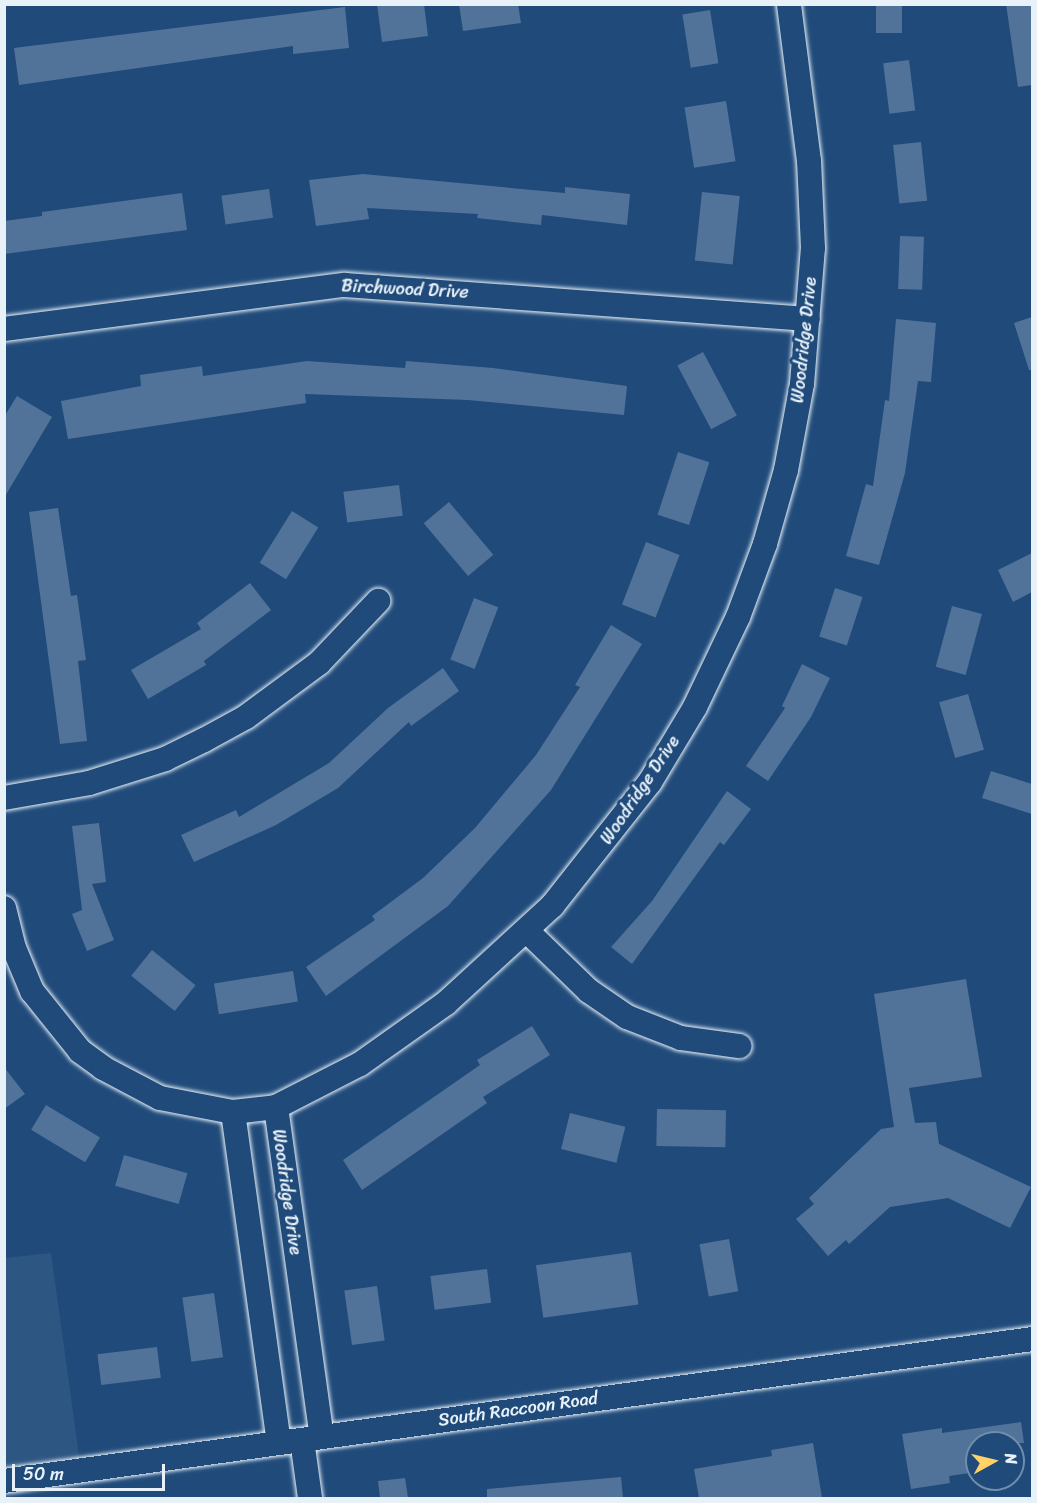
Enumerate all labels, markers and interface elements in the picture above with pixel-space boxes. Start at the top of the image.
street label: Birchwood Drive [341,275,469,303]
street label: Woodridge Drive [787,276,821,404]
street label: Woodridge Drive [595,731,685,849]
street label: Woodridge Drive [267,1127,307,1257]
street label: South Raccoon Road [437,1387,599,1431]
north arrow [965,1431,1025,1491]
text: N [996,1451,1026,1466]
scale bar [15,1452,168,1490]
text: 50 m [23,1458,64,1490]

